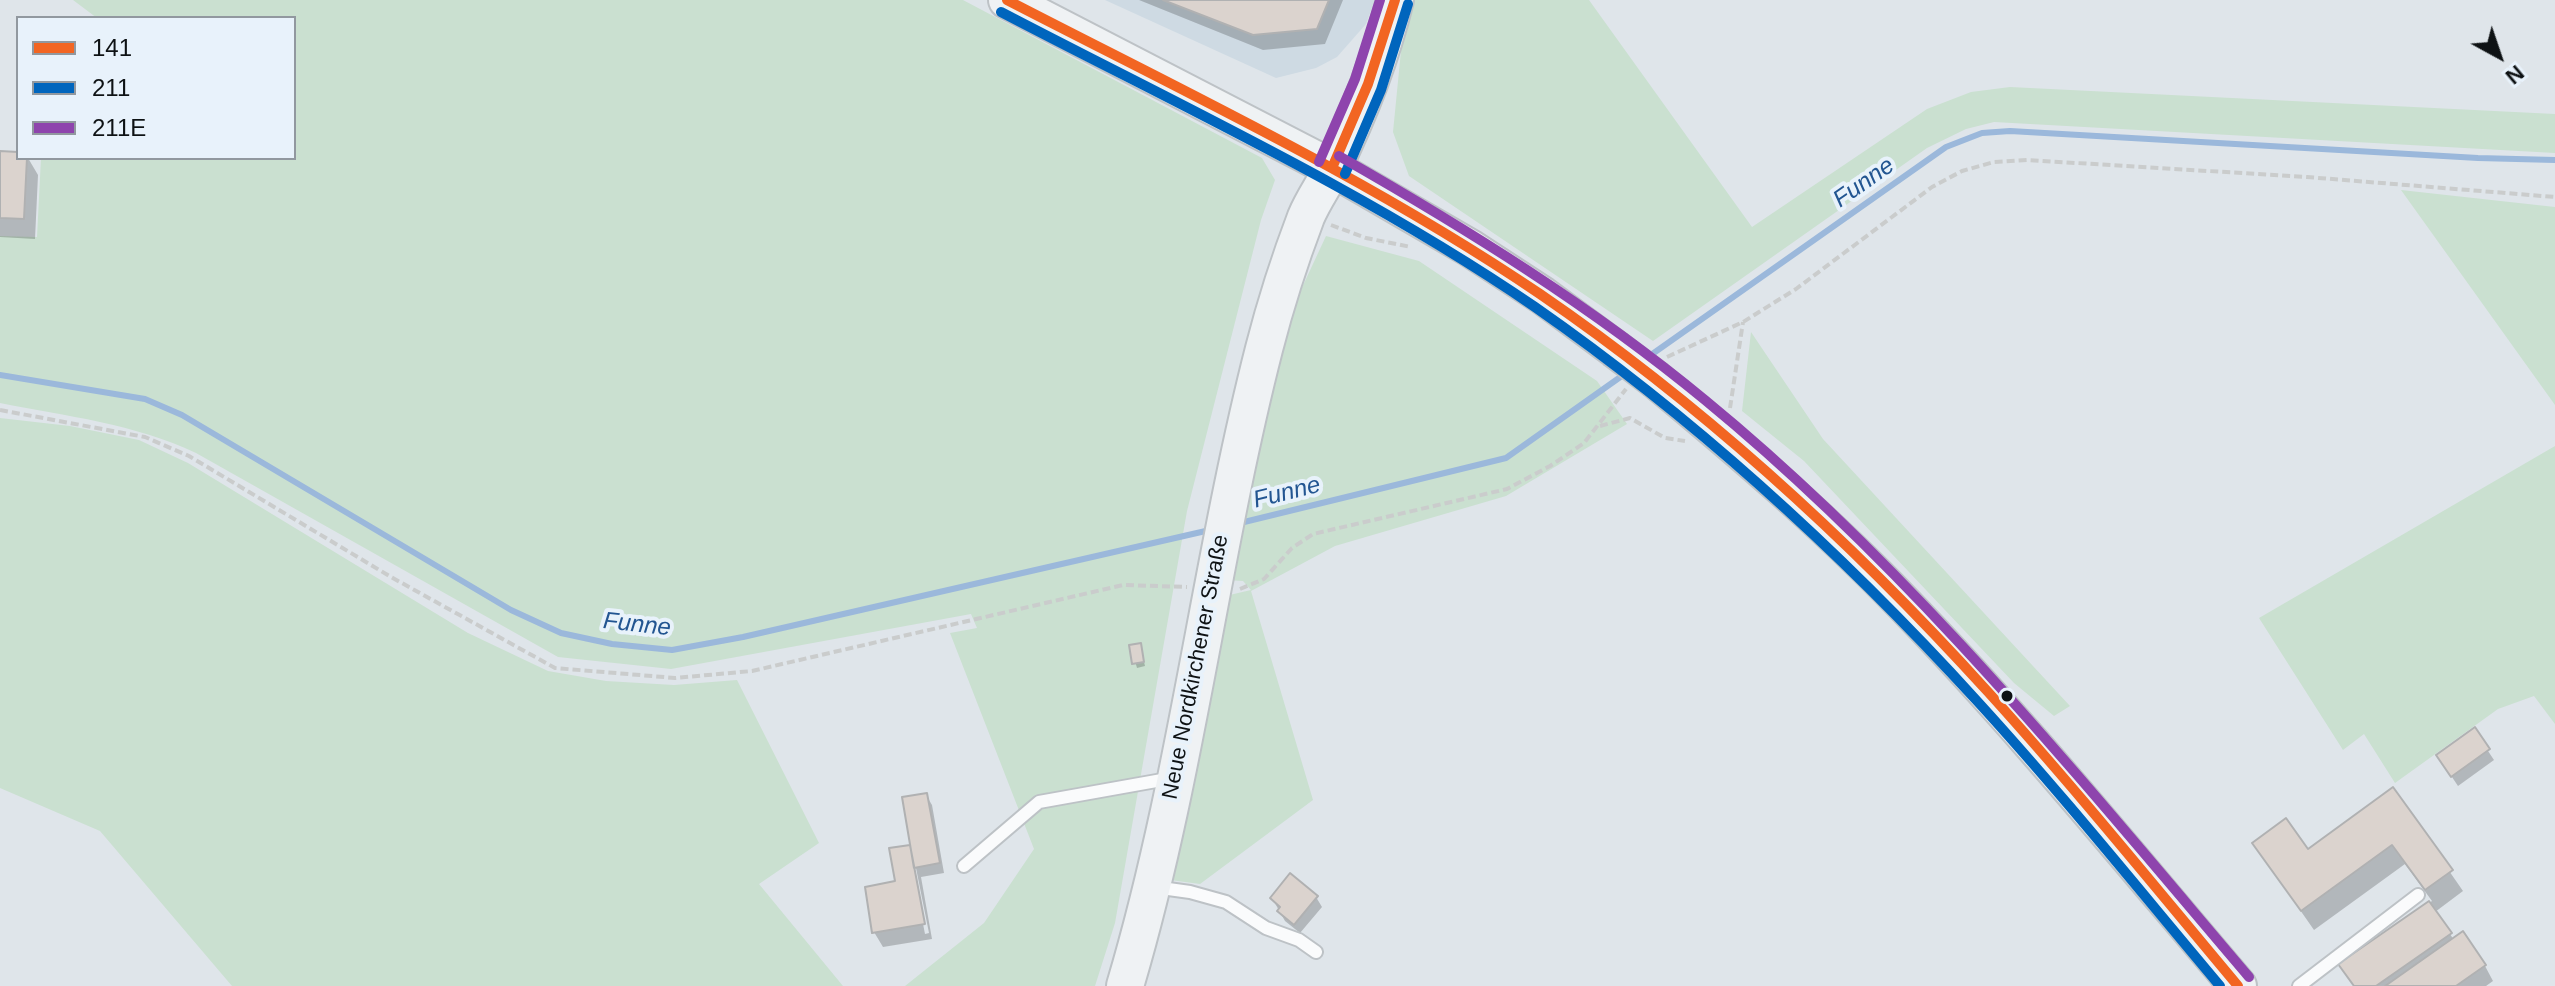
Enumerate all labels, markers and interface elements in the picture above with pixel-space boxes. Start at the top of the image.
legend [16,16,296,160]
north arrow [2459,16,2539,96]
text: 141 [92,34,132,61]
text: N [2501,60,2529,89]
text: 211 [92,74,130,101]
text: 211E [92,114,146,141]
water label: Funne [1828,152,1900,214]
water label: Funne [1251,471,1323,515]
street label: Neue Nordkirchener Straße [1157,532,1235,802]
water label: Funne [602,607,672,643]
unlabelled marker [1999,688,2015,704]

